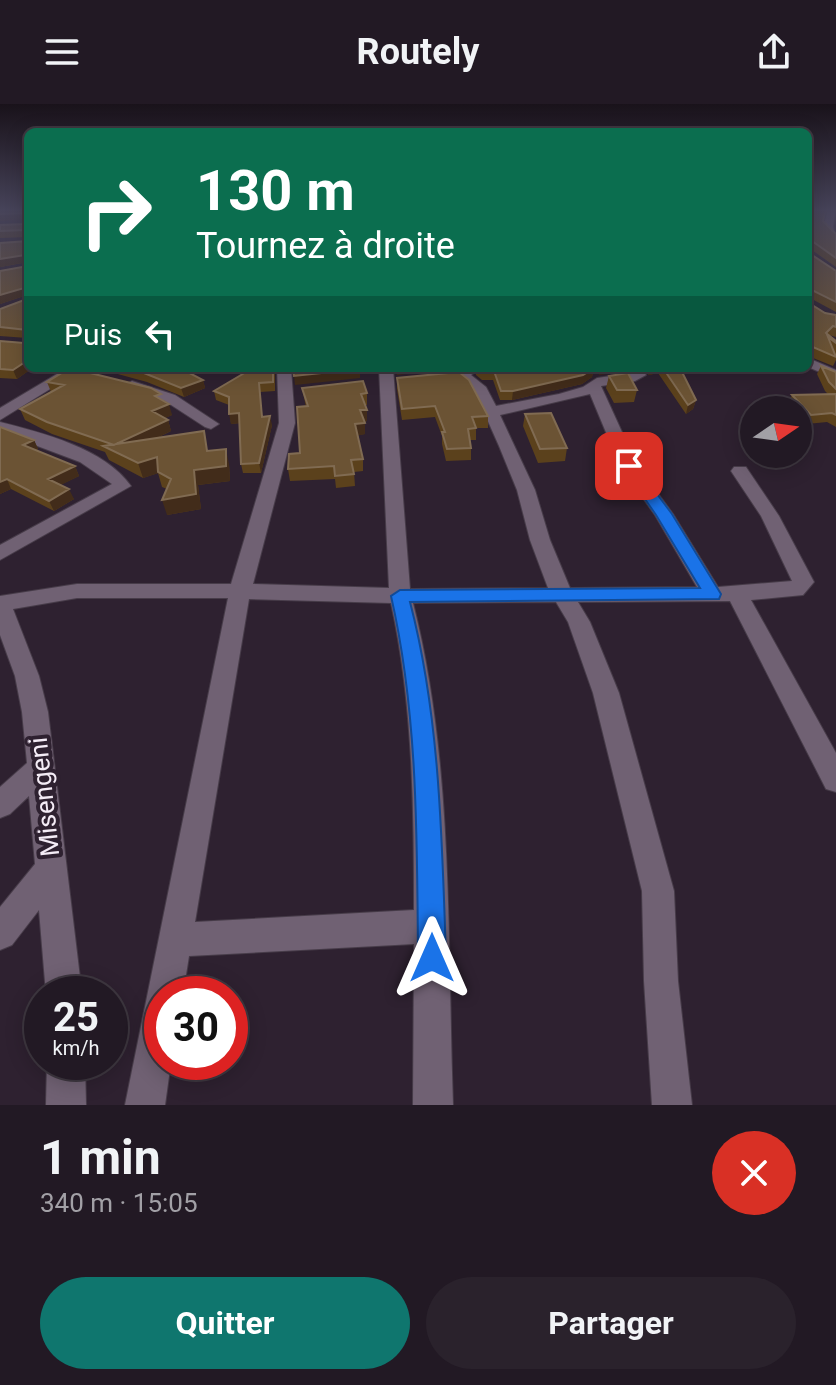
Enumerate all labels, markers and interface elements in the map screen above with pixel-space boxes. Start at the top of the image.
icon: menu [40,30,84,74]
icon: share [752,30,796,74]
text: Routely [357,31,479,73]
text: 130 m [196,158,355,224]
icon: right [64,160,168,264]
text: Tournez à droite [196,225,455,267]
icon: left [138,312,182,356]
text: Puis [64,317,122,352]
north arrow [740,396,812,468]
map controls [740,396,812,468]
pin [595,432,663,500]
icon: arrive [607,444,651,488]
street label: Misengeni [23,736,65,858]
position arrow [390,916,474,1000]
speed limit sign: 30 [144,976,248,1080]
text: 25 [53,994,99,1041]
text: km/h [53,1036,99,1060]
text: 1 min [40,1129,161,1186]
button: close [712,1131,796,1215]
text: 340 m · 15:05 [40,1188,198,1218]
button: Quitter [40,1277,410,1369]
button: Partager [426,1277,796,1369]

